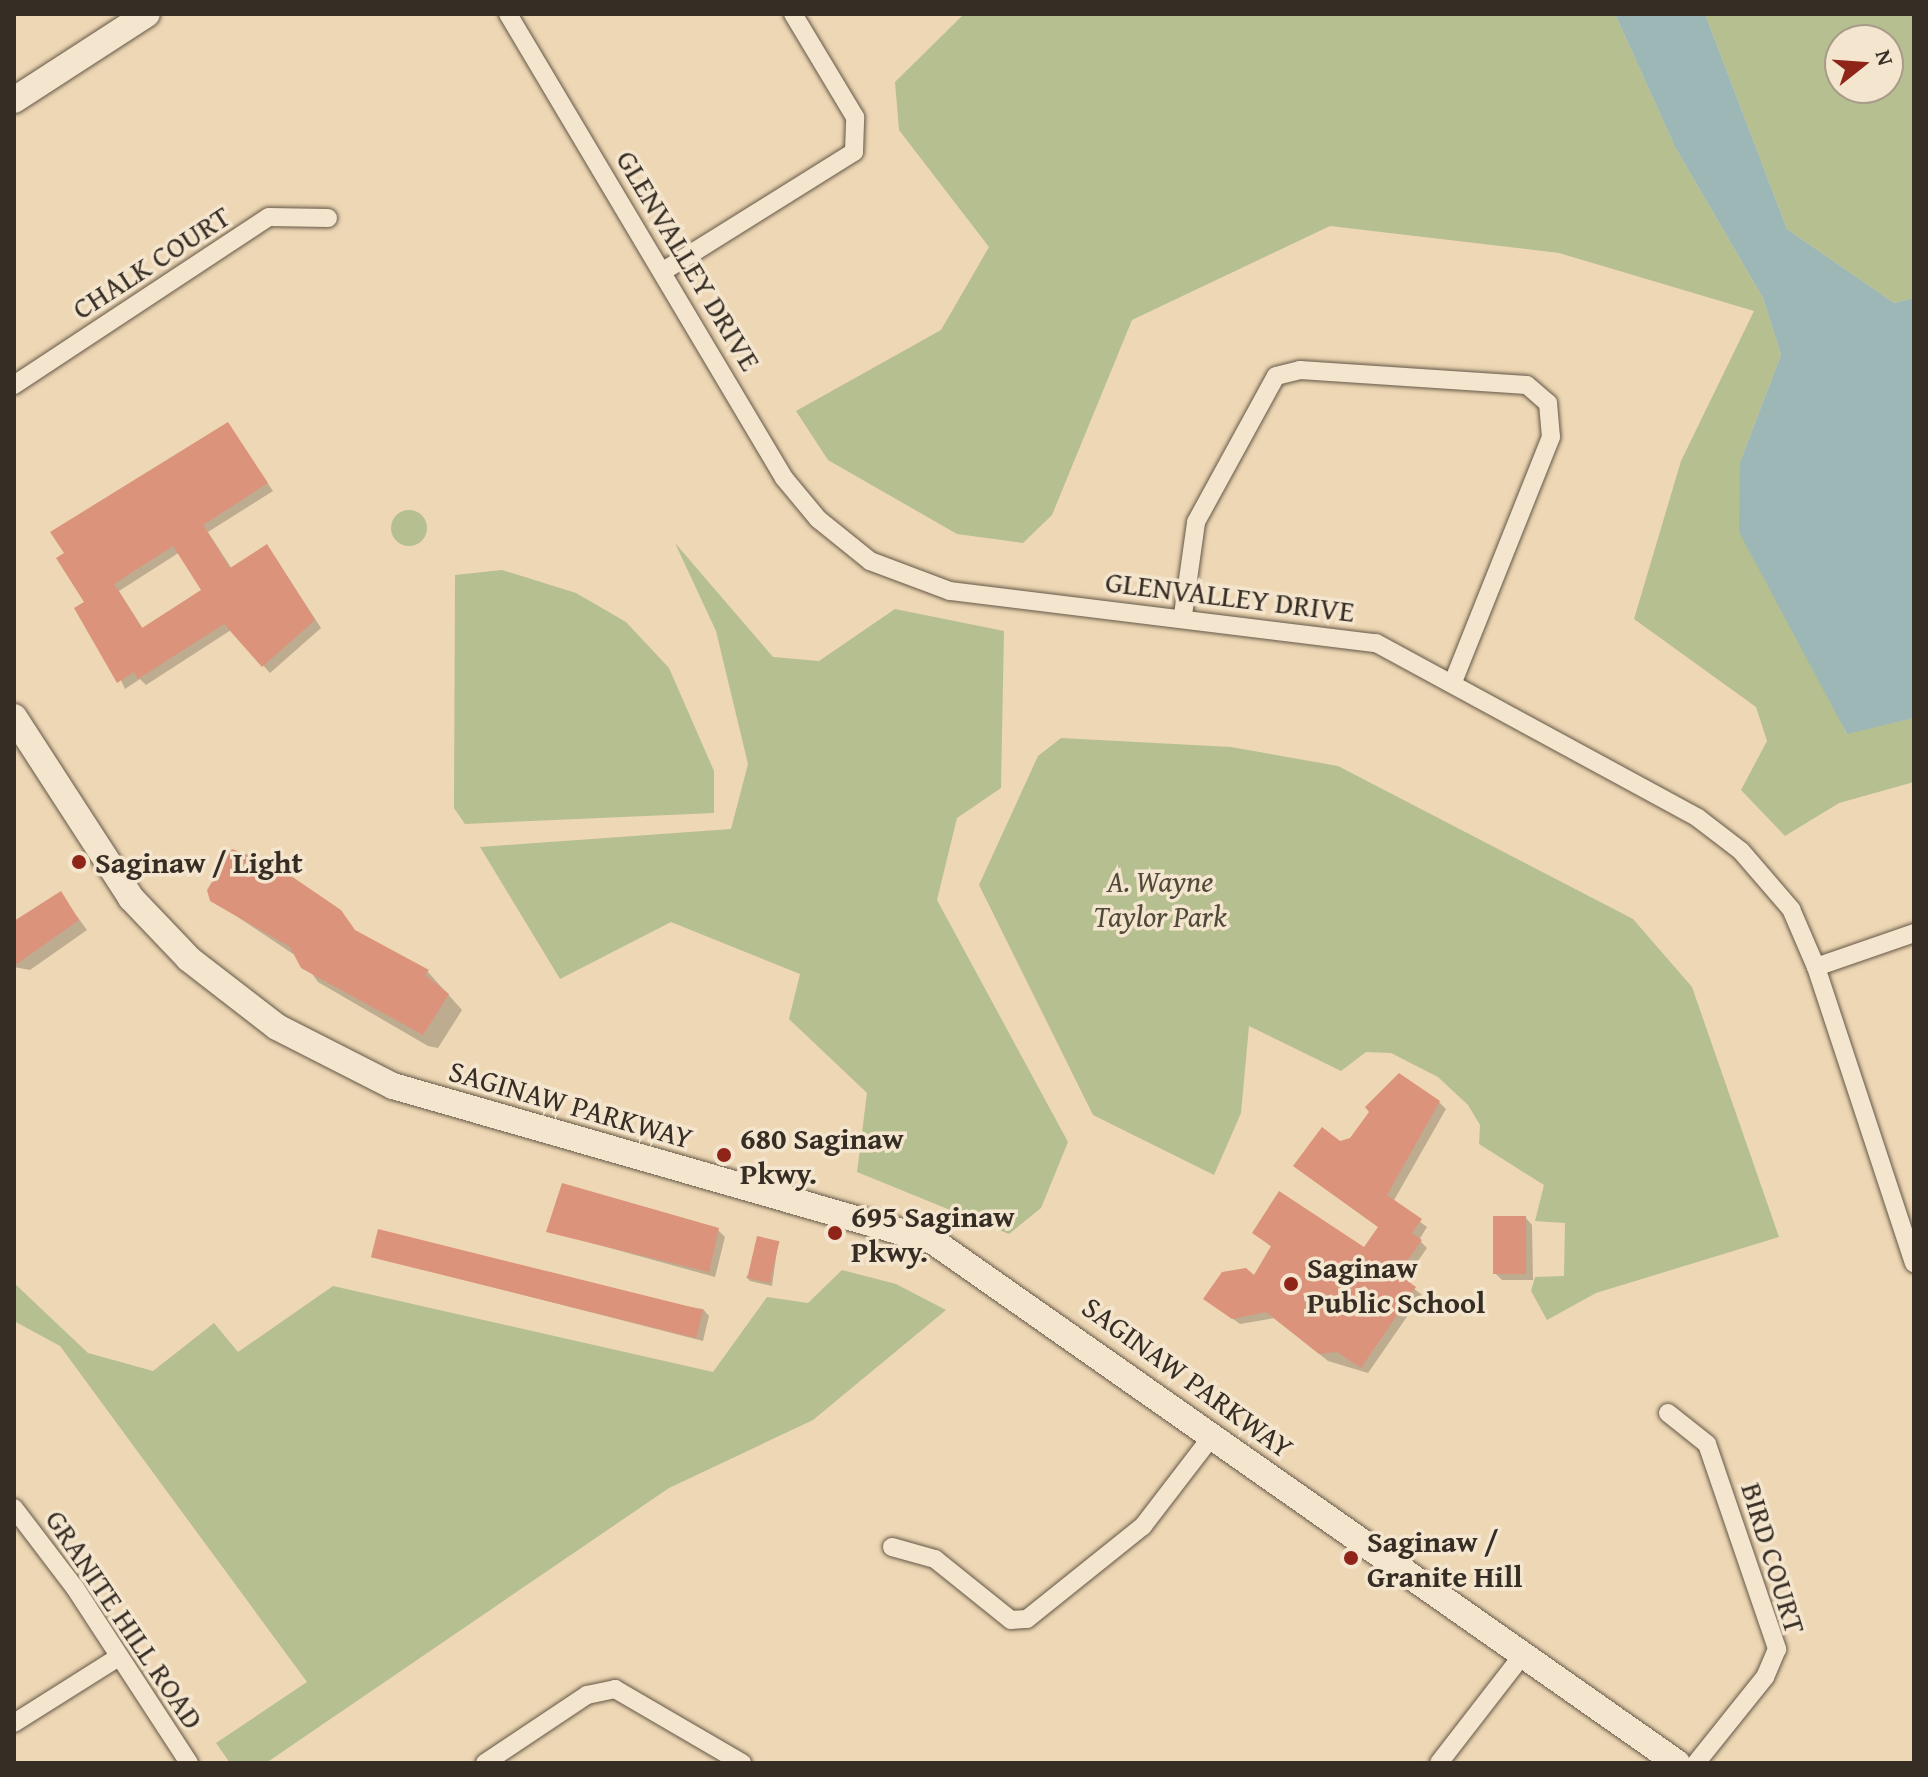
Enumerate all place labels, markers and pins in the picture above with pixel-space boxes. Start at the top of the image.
place label: Saginaw / Light [95,844,303,880]
marker: Saginaw / Light [70,853,88,871]
place label: 680 Saginaw Pkwy. [740,1120,904,1190]
marker: 680 Saginaw Pkwy. [715,1146,733,1164]
place label: 695 Saginaw Pkwy. [851,1198,1015,1268]
marker: 695 Saginaw Pkwy. [826,1224,844,1242]
place label: Saginaw Public School [1307,1249,1485,1320]
marker: Saginaw Public School [1282,1275,1300,1293]
place label: Saginaw / Granite Hill [1367,1523,1523,1594]
marker: Saginaw / Granite Hill [1342,1549,1360,1567]

